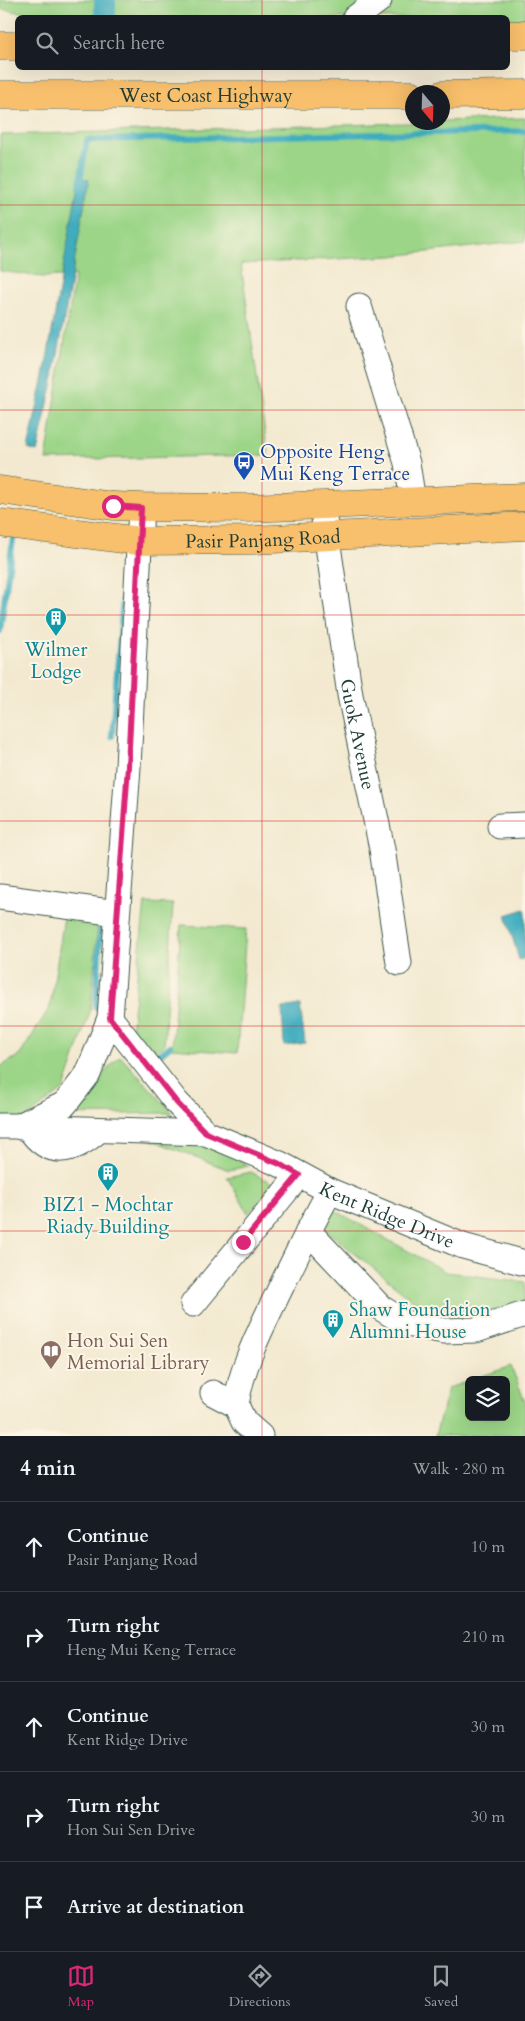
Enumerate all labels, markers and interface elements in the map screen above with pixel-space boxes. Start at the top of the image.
search box [15,15,510,70]
icon: search [33,29,61,57]
text: Search here [73,30,165,56]
street label: West Coast Highway [118,83,293,109]
north arrow [405,85,450,130]
place label: Opposite Heng Mui Keng Terrace [260,439,410,487]
bus stop icon: Opposite Heng Mui Keng Terrace [232,450,256,481]
route start [102,495,125,518]
street label: Pasir Panjang Road [185,524,341,555]
building icon: Wilmer Lodge [44,606,68,637]
place label: Wilmer Lodge [24,637,87,685]
street label: Guok Avenue [334,677,381,792]
building icon: BIZ1 - Mochtar Riady Building [96,1161,120,1192]
street label: Kent Ridge Drive [315,1176,458,1255]
place label: BIZ1 - Mochtar Riady Building [43,1192,173,1240]
route end [232,1231,255,1254]
place label: Shaw Foundation Alumni House [349,1297,491,1345]
building icon: Shaw Foundation Alumni House [321,1308,345,1339]
place label: Hon Sui Sen Memorial Library [67,1328,209,1376]
library icon: Hon Sui Sen Memorial Library [39,1339,63,1370]
map controls [465,1376,510,1421]
button: layers [465,1376,510,1421]
text: 4 min [20,1454,76,1483]
text: Walk · 280 m [413,1458,505,1480]
text: Continue [67,1523,149,1549]
icon: ahead [20,1533,48,1561]
text: 10 m [471,1536,505,1558]
text: Pasir Panjang Road [67,1549,198,1571]
text: Turn right [67,1613,159,1639]
icon: right [20,1623,48,1651]
text: 210 m [463,1626,505,1648]
text: Heng Mui Keng Terrace [67,1639,236,1661]
text: Continue [67,1703,149,1729]
icon: ahead [20,1713,48,1741]
text: 30 m [471,1716,505,1738]
text: Kent Ridge Drive [67,1729,188,1751]
text: Turn right [67,1793,159,1819]
icon: right [20,1803,48,1831]
text: 30 m [471,1806,505,1828]
text: Hon Sui Sen Drive [67,1819,195,1841]
icon: arrive [20,1893,48,1921]
text: Arrive at destination [67,1894,244,1920]
tab: Map [67,1962,95,2011]
tab: Directions [229,1962,290,2011]
tab: Saved [424,1962,458,2011]

